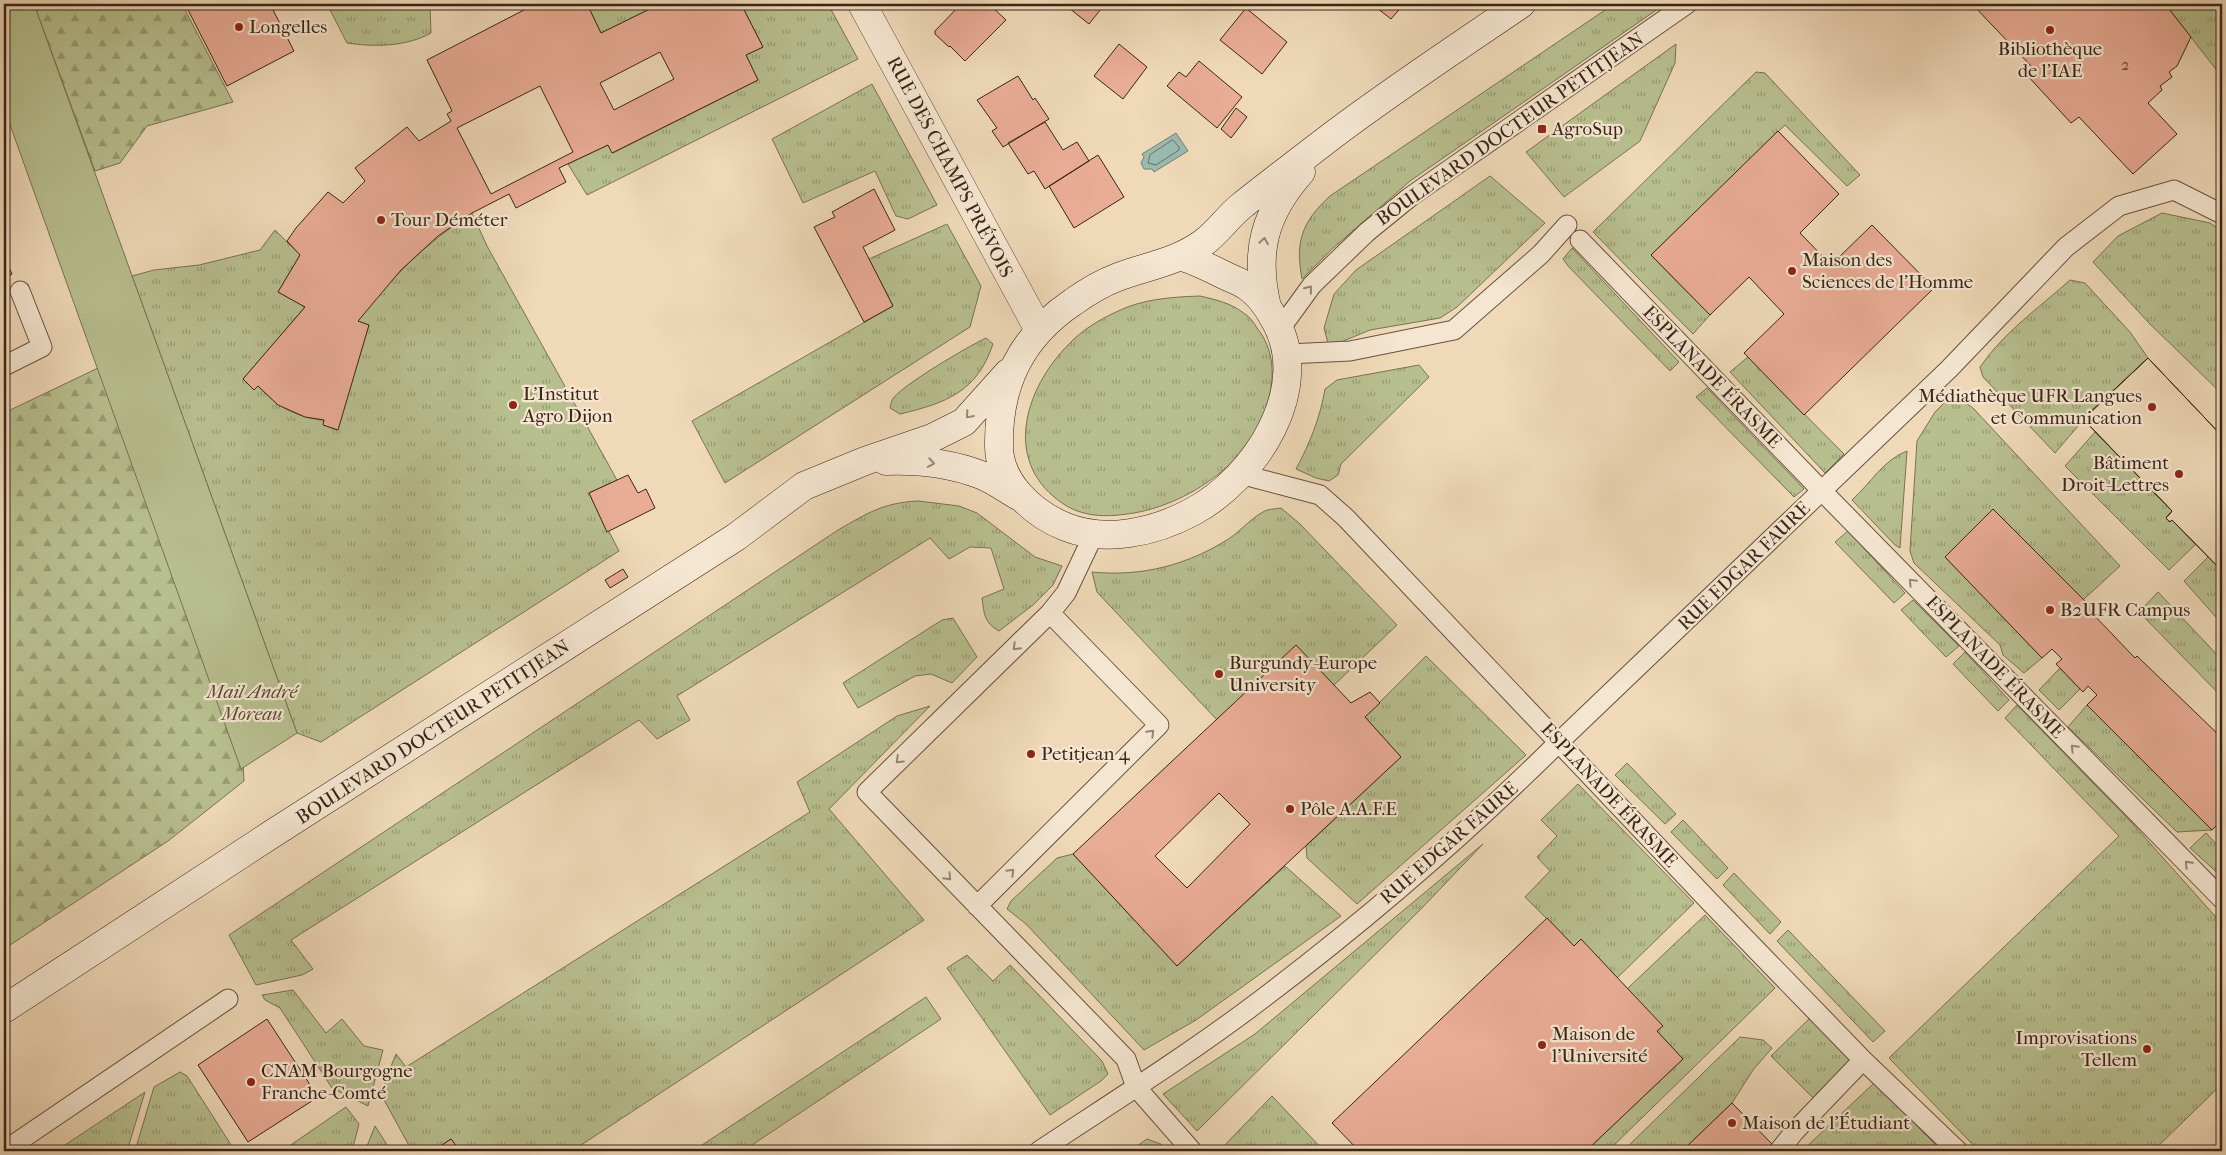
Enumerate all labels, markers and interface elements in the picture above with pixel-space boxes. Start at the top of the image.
place label: Longelles [249,16,327,38]
marker: Longelles [233,21,245,33]
marker: Bibliothèque de l'IAE [2044,24,2056,36]
street label: BOULEVARD DOCTEUR PETITJEAN [1372,27,1649,230]
place label: Bibliothèque de l'IAE [1998,38,2102,82]
street label: RUE DES CHAMPS PRÉVOIS [882,53,1018,281]
house number: 2 [2121,55,2129,74]
place label: AgroSup [1551,118,1623,140]
marker: AgroSup [1536,123,1548,135]
place label: Tour Déméter [391,209,509,231]
marker: Tour Déméter [375,214,387,226]
one-way arrow [1258,237,1269,245]
place label: Maison des Sciences de l'Homme [1802,249,1973,293]
marker: Maison des Sciences de l'Homme [1786,265,1798,277]
one-way arrow [1304,286,1312,295]
street label: ESPLANADE ÉRASME [1638,301,1786,453]
place label: L'Institut Agro Dijon [522,383,613,427]
place label: Médiathèque UFR Langues et Communication [1918,385,2142,429]
marker: L'Institut Agro Dijon [507,399,519,411]
marker: Médiathèque UFR Langues et Communication [2146,401,2158,413]
one-way arrow [966,410,975,419]
place label: Bâtiment Droit-Lettres [2061,452,2169,496]
one-way arrow [927,458,935,468]
marker: Bâtiment Droit-Lettres [2173,468,2185,480]
street label: RUE EDGAR FAURE [1673,497,1815,635]
one-way arrow [1908,579,1917,588]
street label: ESPLANADE ÉRASME [1921,591,2069,743]
place label: B2UFR Campus [2060,599,2190,621]
marker: B2UFR Campus [2044,604,2056,616]
street label: BOULEVARD DOCTEUR PETITJEAN [292,635,574,829]
one-way arrow [1013,641,1022,650]
place label: Burgundy-Europe University [1229,652,1377,696]
marker: Burgundy-Europe University [1213,668,1225,680]
park label: Mail André Moreau [205,681,299,725]
street label: ESPLANADE ÉRASME [1536,718,1682,872]
one-way arrow [1145,730,1154,739]
place label: Petitjean 4 [1041,743,1131,765]
one-way arrow [2071,745,2080,754]
marker: Petitjean 4 [1025,748,1037,760]
one-way arrow [896,754,905,763]
street label: RUE EDGAR FAURE [1376,777,1523,909]
place label: Pôle A.A.F.E [1300,798,1397,820]
marker: Pôle A.A.F.E [1284,803,1296,815]
one-way arrow [2185,861,2194,870]
one-way arrow [1005,869,1014,878]
one-way arrow [942,871,951,880]
place label: Maison de l'Université [1551,1023,1648,1067]
place label: Improvisations Tellem [2016,1027,2137,1071]
marker: Maison de l'Université [1536,1039,1548,1051]
marker: Improvisations Tellem [2141,1043,2153,1055]
place label: CNAM Bourgogne Franche-Comté [261,1060,413,1104]
marker: CNAM Bourgogne Franche-Comté [245,1076,257,1088]
place label: Maison de l'Étudiant [1742,1112,1910,1134]
marker: Maison de l'Étudiant [1726,1117,1738,1129]

